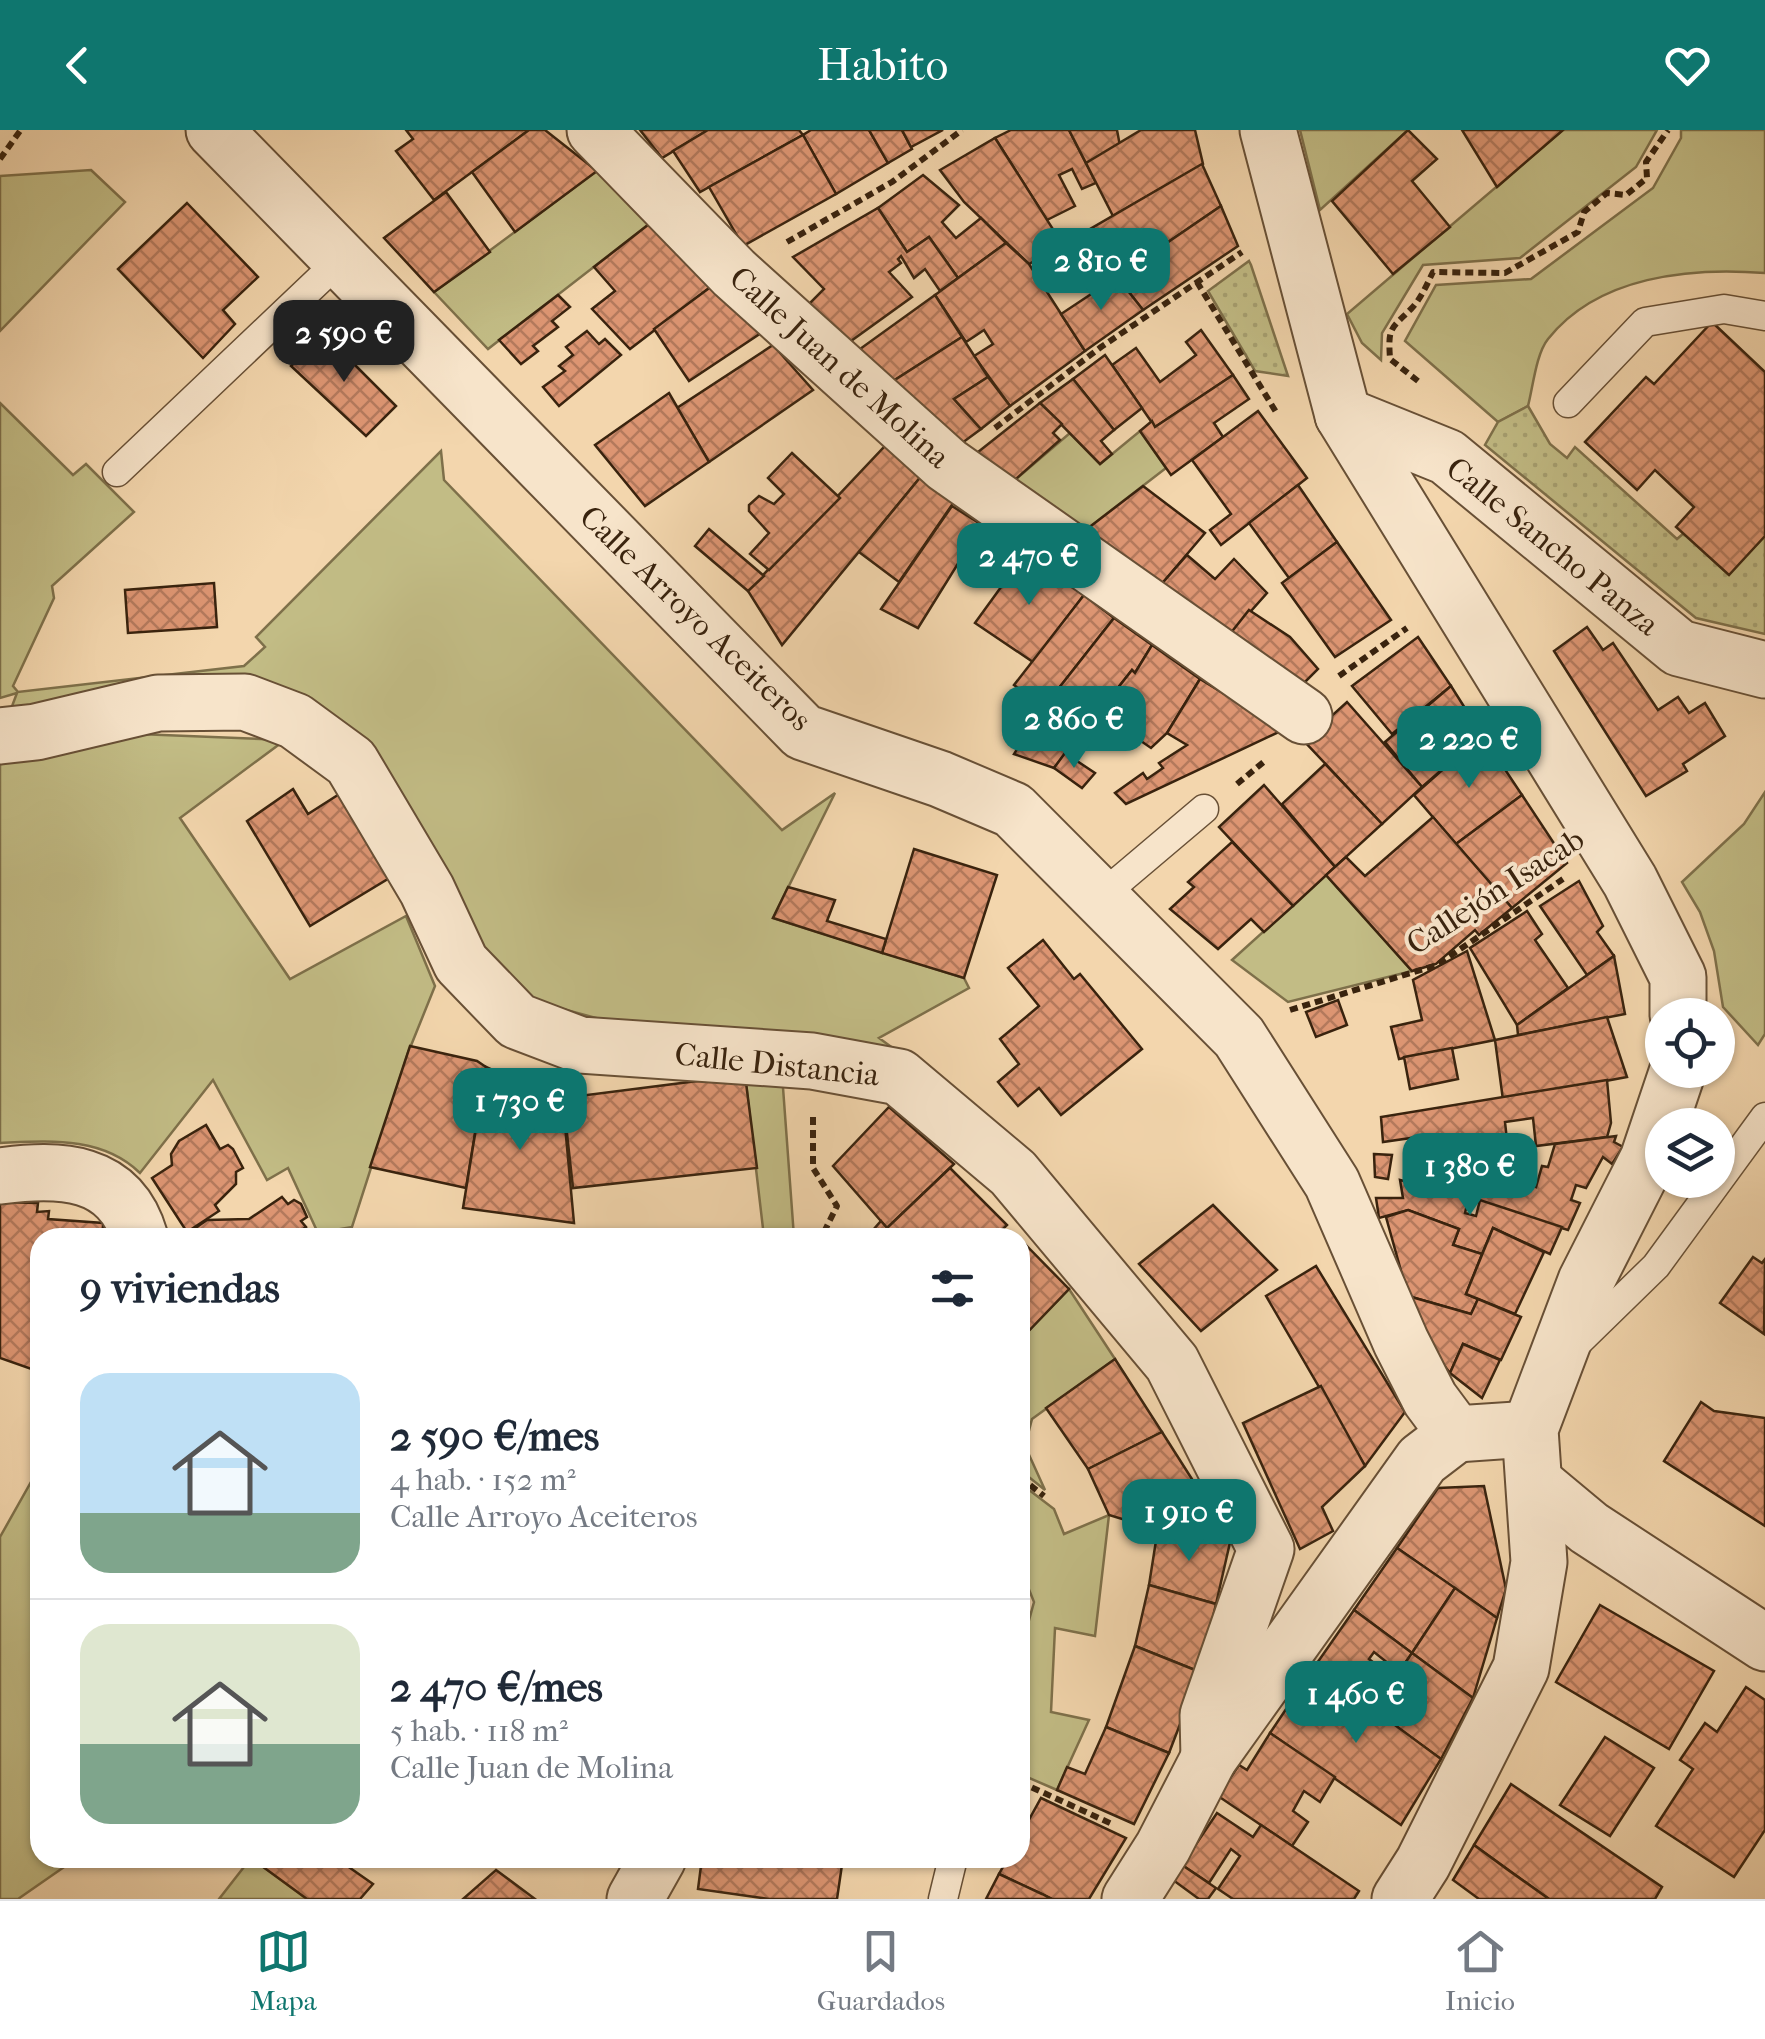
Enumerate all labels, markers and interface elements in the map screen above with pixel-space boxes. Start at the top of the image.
icon: back [50,38,105,93]
icon: heart [1660,38,1715,93]
text: Habito [817,39,948,92]
pin: 2 810 € [1009,228,1193,313]
text: 2 810 € [1054,242,1148,279]
street label: Calle Juan de Molina [722,259,958,477]
pin: 2 590 € [252,300,436,385]
text: 2 590 € [295,314,393,351]
street label: Calle Sancho Panza [1439,449,1667,644]
street label: Calle Arroyo Aceiteros [572,498,819,739]
pin: 2 470 € [937,523,1121,608]
text: 2 470 € [979,537,1079,574]
pin: 2 860 € [982,686,1166,771]
text: 2 860 € [1024,700,1124,737]
pin: 2 220 € [1377,706,1561,791]
text: 2 220 € [1419,720,1519,757]
street label: Callejón Isacab [1400,820,1591,962]
map controls [1645,998,1735,1198]
button: locate [1645,998,1735,1088]
street label: Calle Distancia [673,1035,882,1094]
pin: 1 730 € [428,1068,612,1153]
text: 1 730 € [475,1082,565,1119]
button: layers [1645,1108,1735,1198]
pin: 1 380 € [1378,1133,1562,1218]
text: 1 380 € [1424,1147,1516,1184]
icon: filters [925,1261,980,1316]
text: 9 viviendas [80,1264,280,1313]
text: 2 590 €/mes [390,1412,599,1461]
icon: home [160,1413,280,1533]
text: 4 hab. · 152 m² [390,1461,576,1498]
pin: 1 910 € [1097,1479,1281,1564]
text: 1 910 € [1144,1493,1234,1530]
text: Calle Arroyo Aceiteros [390,1498,698,1535]
pin: 1 460 € [1264,1661,1448,1746]
text: 2 470 €/mes [390,1663,603,1712]
icon: home [160,1664,280,1784]
text: 1 460 € [1307,1675,1405,1712]
text: 5 hab. · 118 m² [390,1712,568,1749]
text: Calle Juan de Molina [390,1749,673,1786]
tab: Mapa [250,1924,317,2017]
tab: Guardados [817,1924,945,2017]
tab: Inicio [1445,1924,1515,2017]

